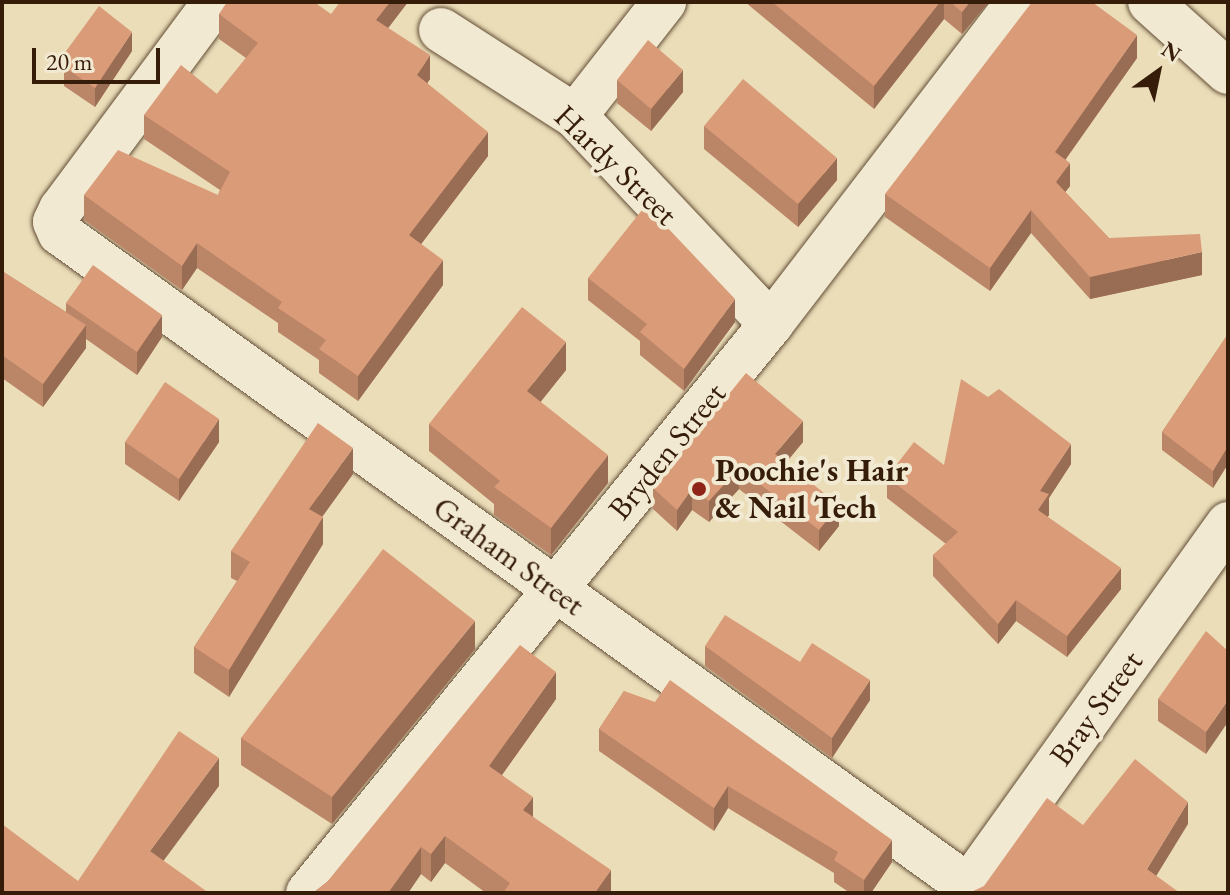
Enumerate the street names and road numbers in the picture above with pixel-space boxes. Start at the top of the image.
street label: Hardy Street [546,97,686,233]
street label: Bryden Street [600,375,734,527]
street label: Graham Street [426,488,592,624]
street label: Bray Street [1041,643,1151,773]

